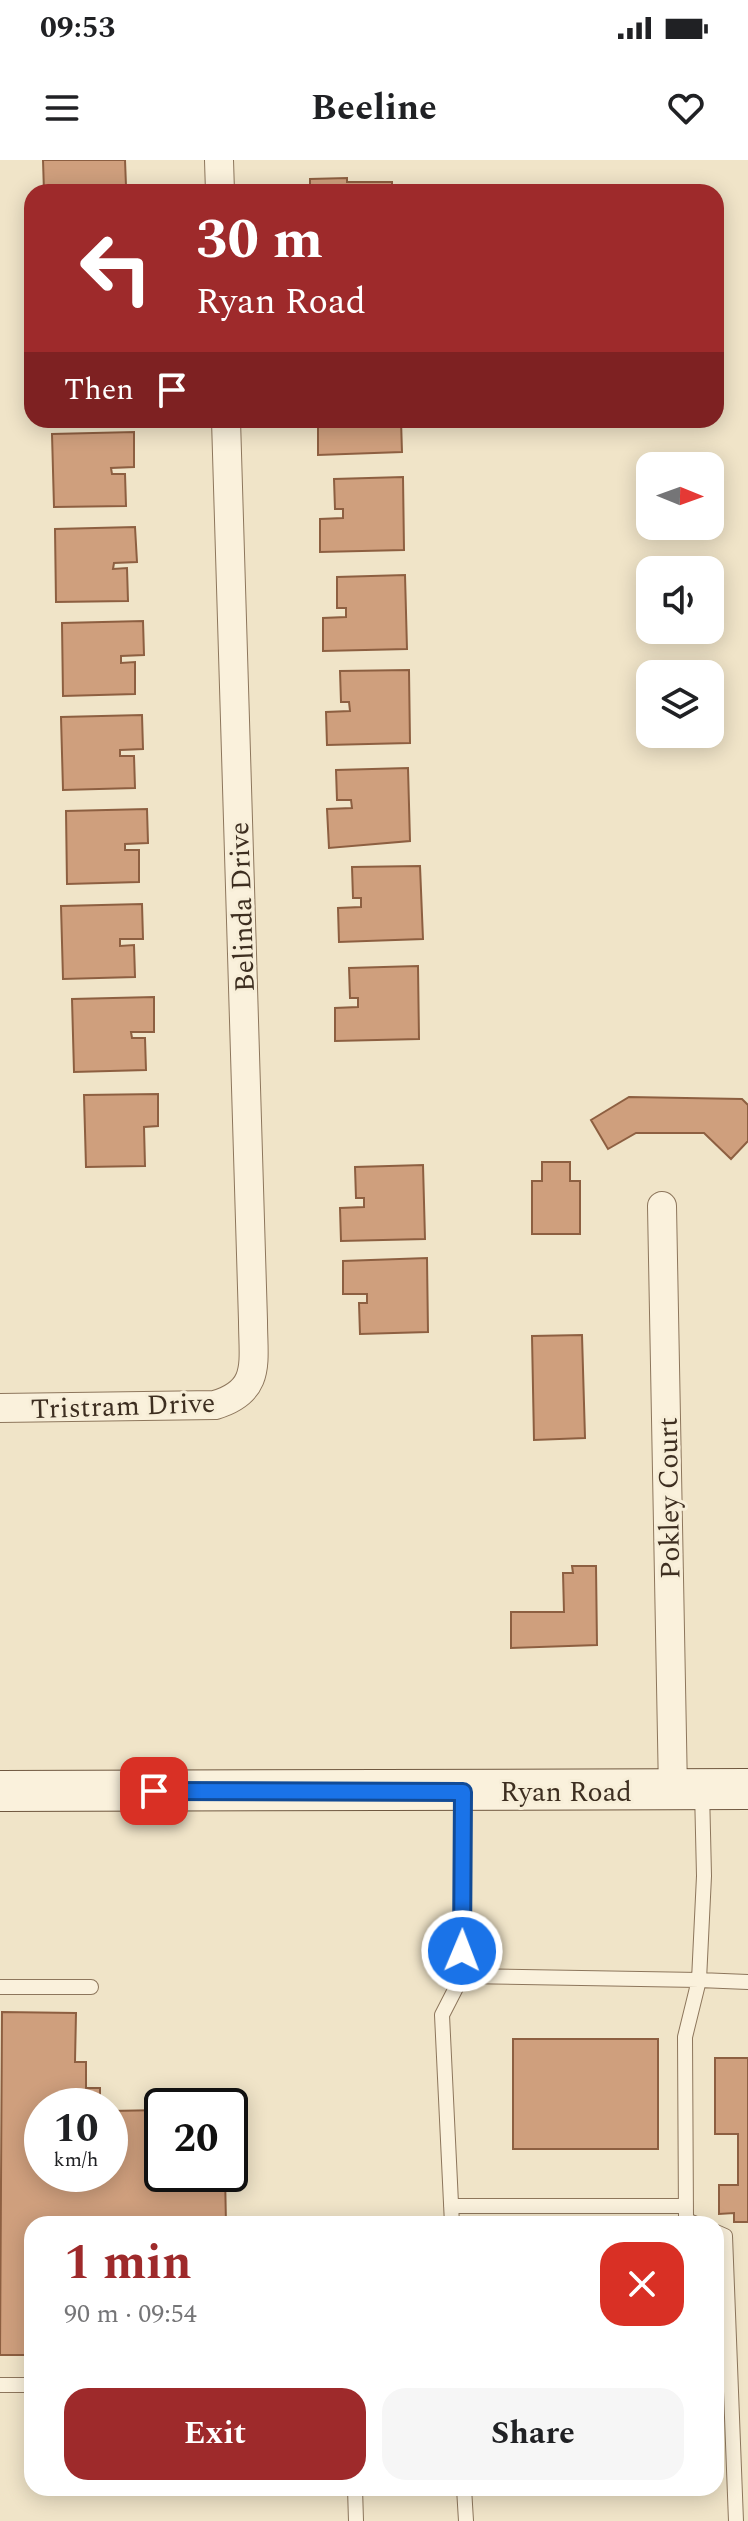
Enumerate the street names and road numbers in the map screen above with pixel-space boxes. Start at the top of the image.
street label: Belinda Drive [218,821,267,993]
street label: Tristram Drive [30,1382,216,1431]
street label: Pokley Court [647,1416,692,1579]
street label: Ryan Road [500,1771,632,1814]

